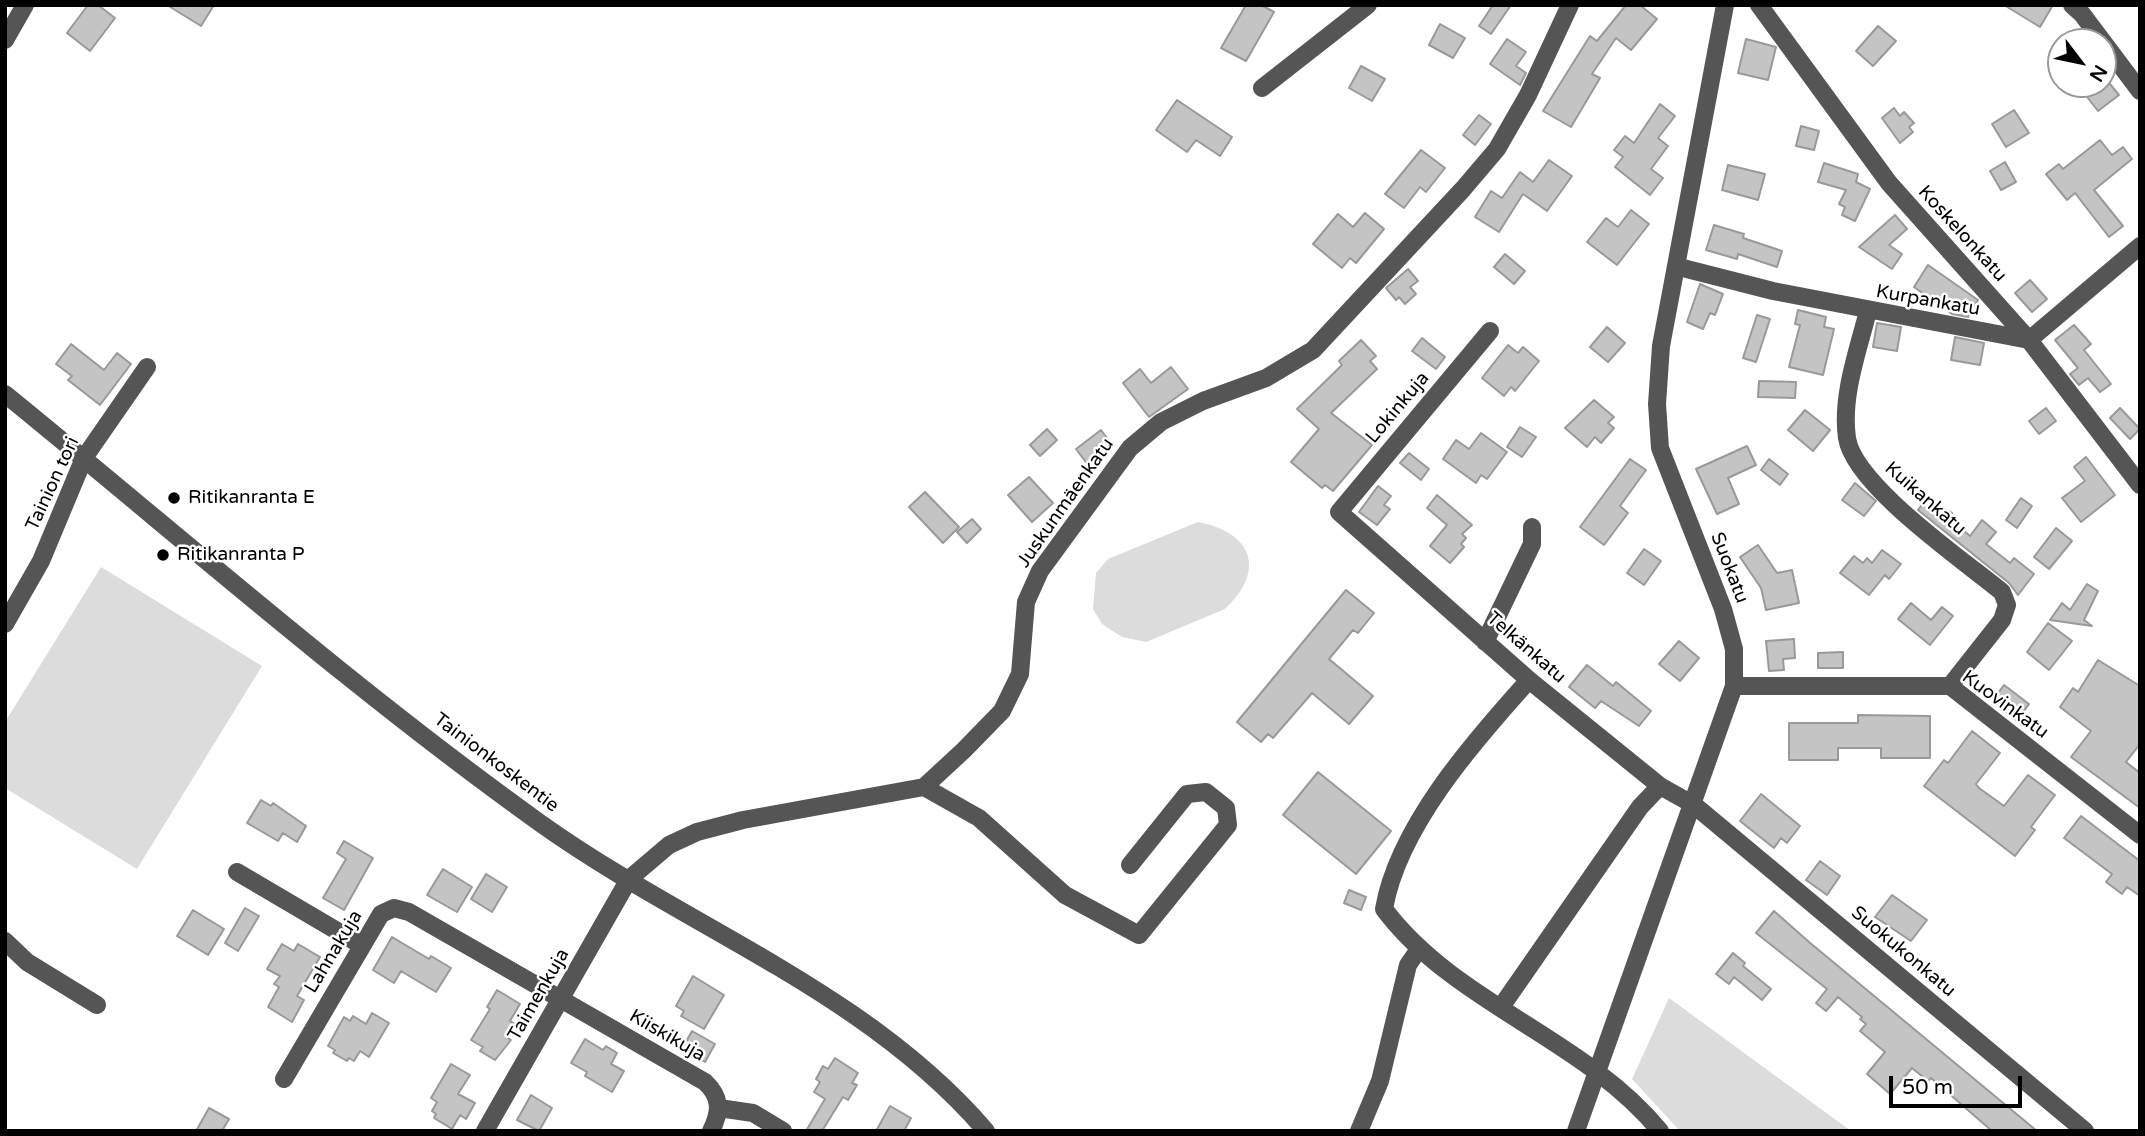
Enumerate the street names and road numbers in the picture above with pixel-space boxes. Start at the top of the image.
street label: Koskelonkatu [1913,181,2011,287]
street label: Kurpankatu [1874,281,1982,321]
street label: Lokinkuja [1361,368,1435,448]
street label: Tainion tori [21,434,85,534]
street label: Juskunmäenkatu [1013,434,1119,572]
street label: Kuikankatu [1879,457,1971,541]
street label: Suokatu [1705,529,1753,607]
street label: Telkänkatu [1482,607,1570,689]
street label: Kuovinkatu [1957,666,2053,744]
street label: Tainionkoskentie [429,709,563,817]
street label: Suokukonkatu [1846,902,1960,1002]
street label: Lahnakuja [300,906,368,998]
street label: Taimenkuja [503,945,575,1045]
street label: Kiiskikuja [625,1005,709,1067]

